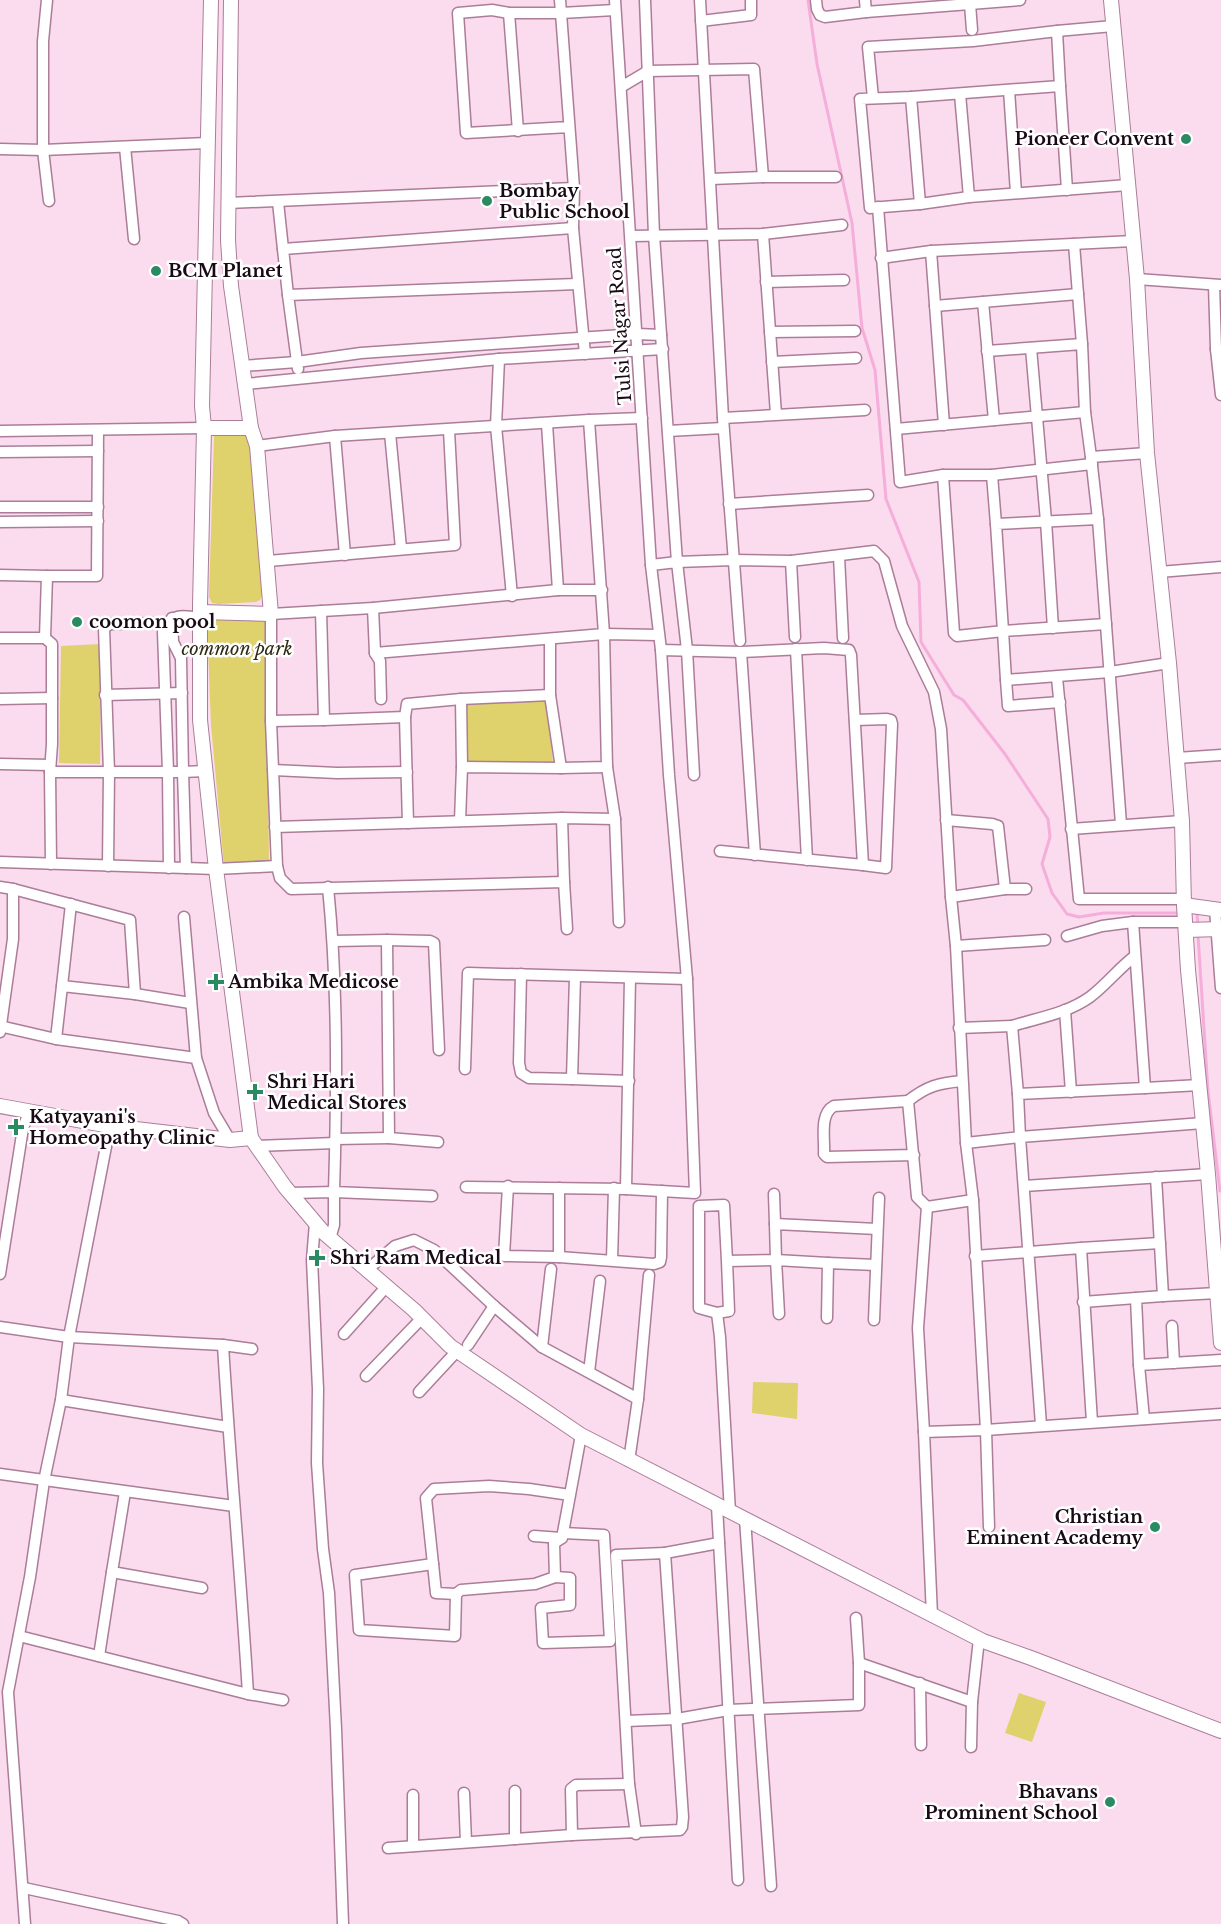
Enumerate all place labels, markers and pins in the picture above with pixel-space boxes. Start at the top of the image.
place label: Pioneer Convent [1015,128,1174,150]
marker: Pioneer Convent [1179,132,1193,146]
place label: Bombay Public School [499,180,630,223]
marker: Bombay Public School [480,194,494,208]
place label: BCM Planet [168,260,283,282]
marker: BCM Planet [149,264,163,278]
place label: coomon pool [89,611,216,633]
marker: coomon pool [70,615,84,629]
place label: Ambika Medicose [227,971,399,993]
marker: Ambika Medicose [209,975,223,989]
place label: Shri Hari Medical Stores [267,1071,407,1114]
marker: Shri Hari Medical Stores [248,1085,262,1099]
place label: Katyayani's Homeopathy Clinic [29,1106,215,1149]
marker: Katyayani's Homeopathy Clinic [7,1118,25,1136]
place label: Shri Ram Medical [330,1247,502,1269]
marker: Shri Ram Medical [308,1249,326,1267]
place label: Christian Eminent Academy [966,1506,1143,1549]
marker: Christian Eminent Academy [1148,1520,1162,1534]
place label: Bhavans Prominent School [924,1781,1099,1824]
marker: Bhavans Prominent School [1103,1795,1117,1809]

